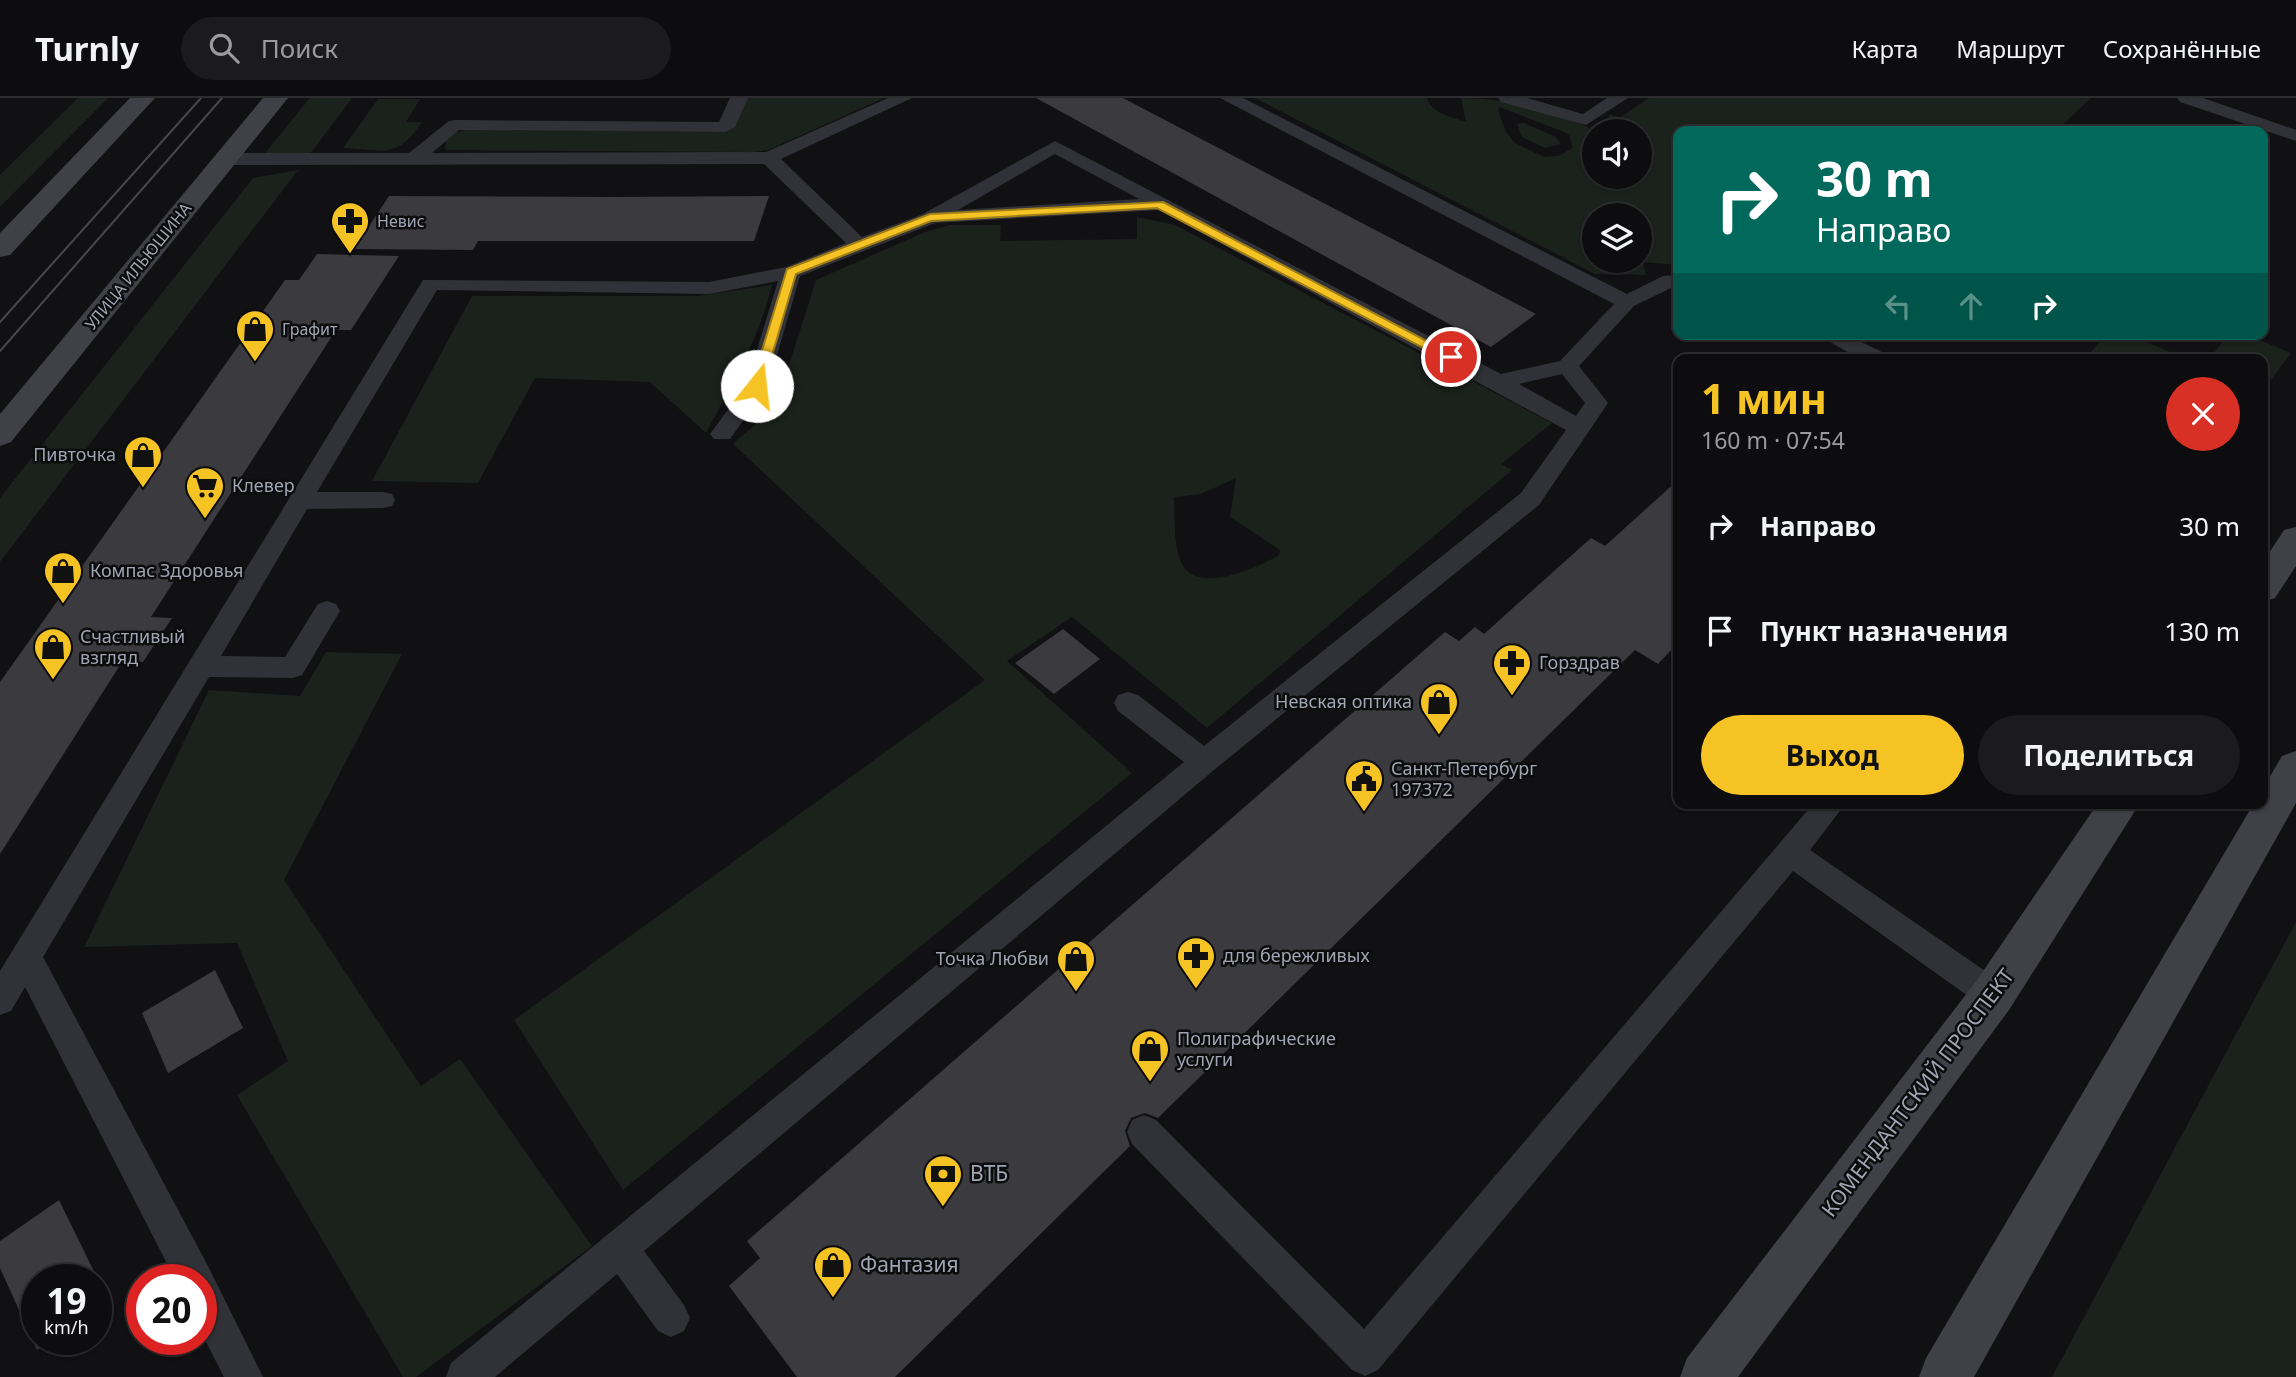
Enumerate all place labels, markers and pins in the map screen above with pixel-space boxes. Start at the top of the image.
pharmacy icon: Невис [329,200,371,255]
place label: Невис [377,210,425,232]
shop icon: Графит [234,308,276,363]
place label: Графит [282,318,338,340]
pin [1421,327,1481,387]
shop icon: Пивточка [122,434,164,489]
place label: Пивточка [33,442,116,466]
supermarket icon: Клевер [184,465,226,520]
place label: Клевер [232,473,295,497]
shop icon: Компас Здоровья [42,550,84,605]
place label: Компас Здоровья [90,558,244,582]
place label: Счастливый взгляд [80,624,185,669]
shop icon: Счастливый взгляд [32,626,74,681]
pharmacy icon: Горздрав [1491,642,1533,697]
place label: Горздрав [1539,650,1620,674]
shop icon: Невская оптика [1418,681,1460,736]
place label: Невская оптика [1275,689,1412,713]
place label: Санкт-Петербург 197372 [1391,756,1537,801]
public building icon: Санкт-Петербург 197372 [1343,758,1385,813]
pharmacy icon: для бережливых [1175,935,1217,990]
shop icon: Точка Любви [1055,938,1097,993]
place label: для бережливых [1223,943,1370,967]
place label: Точка Любви [936,946,1049,970]
place label: Полиграфические услуги [1177,1026,1336,1071]
shop icon: Полиграфические услуги [1129,1028,1171,1083]
bank icon: ВТБ [922,1153,964,1208]
place label: ВТБ [970,1159,1008,1187]
shop icon: Фантазия [812,1244,854,1299]
place label: Фантазия [860,1250,959,1278]

